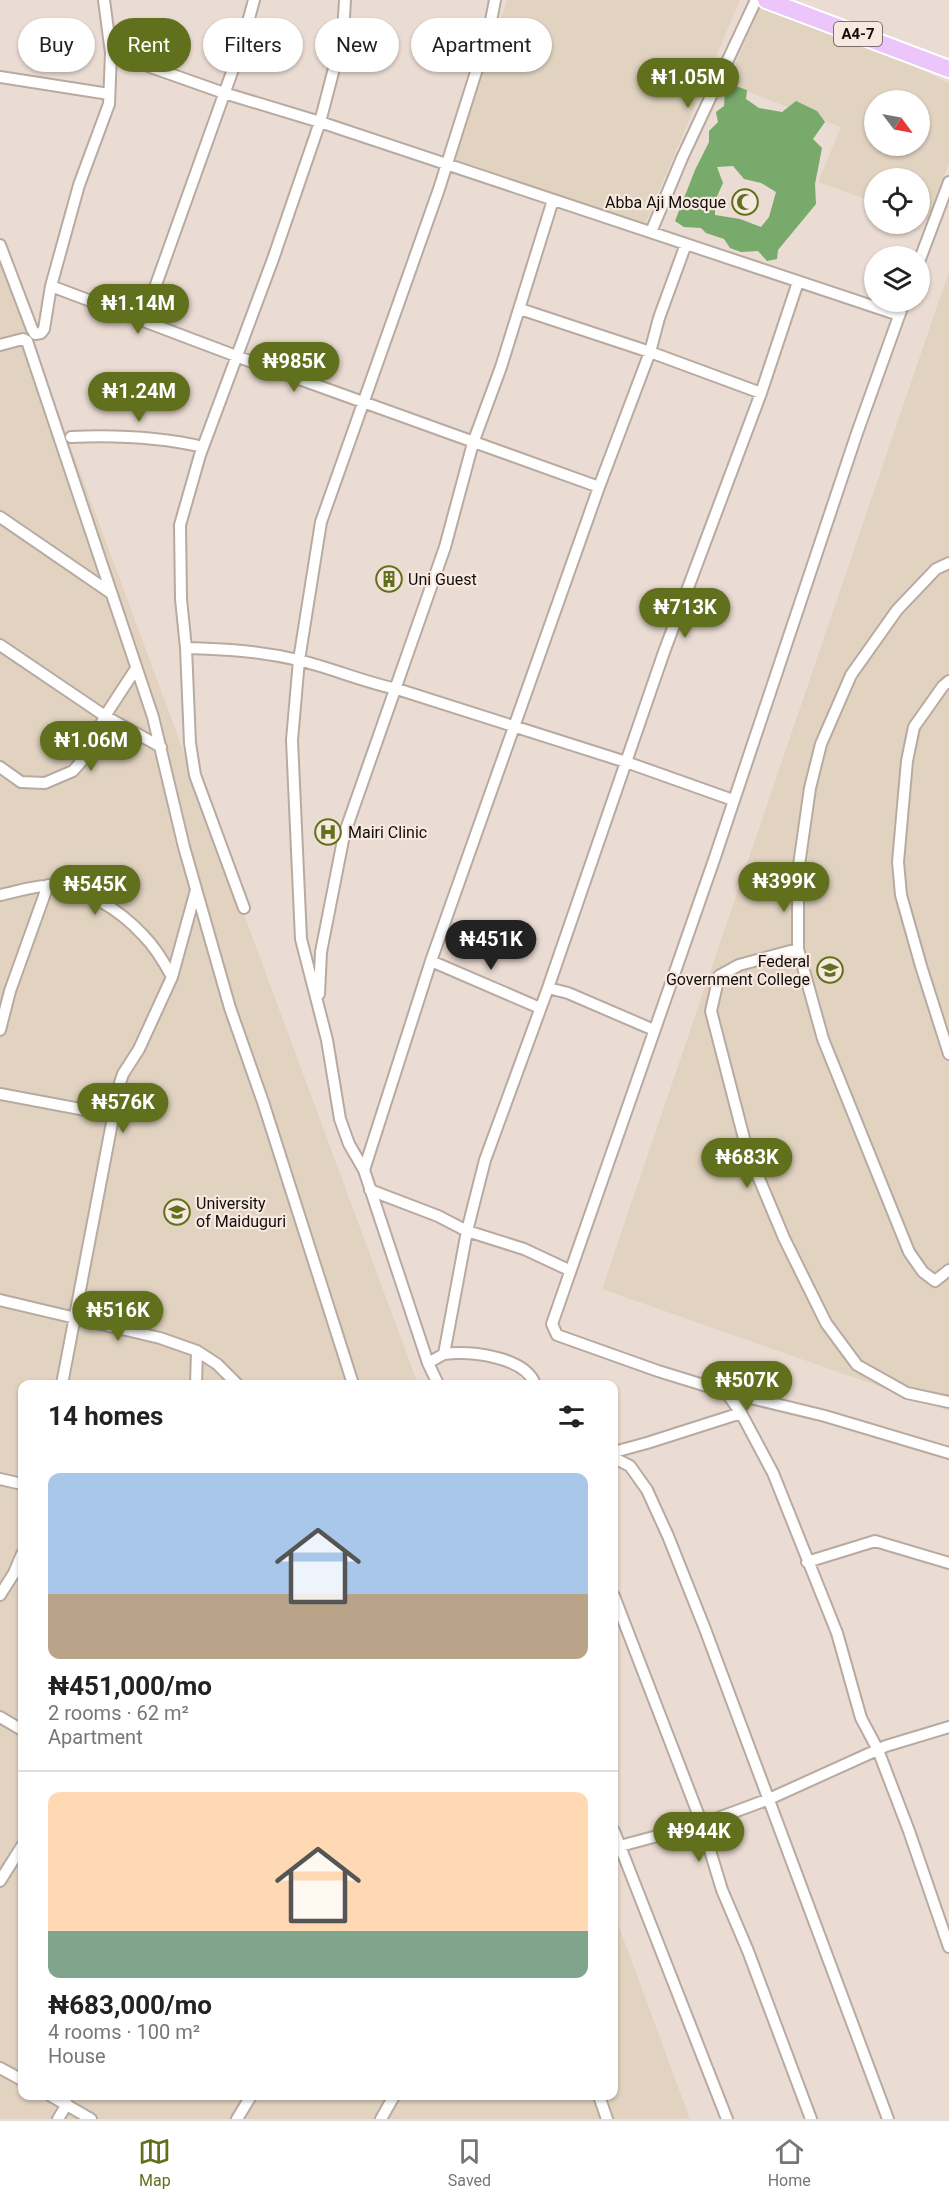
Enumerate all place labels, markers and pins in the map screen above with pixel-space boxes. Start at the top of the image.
pin: ₦1.05M [639,58,737,109]
mosque icon: Abba Aji Mosque [730,187,760,217]
place label: Abba Aji Mosque [605,193,726,212]
pin: ₦1.14M [89,284,187,335]
pin: ₦985K [252,342,336,393]
pin: ₦1.24M [90,372,188,423]
building icon: Uni Guest [374,564,404,594]
place label: Uni Guest [408,570,477,589]
pin: ₦713K [643,588,727,639]
pin: ₦1.06M [42,721,140,772]
hospital icon: Mairi Clinic [313,817,343,847]
place label: Mairi Clinic [348,823,427,842]
pin: ₦399K [742,862,826,913]
pin: ₦545K [53,865,137,916]
pin: ₦451K [449,920,533,971]
place label: Federal Government College [666,952,810,989]
school or university icon: Federal Government College [815,955,845,985]
pin: ₦576K [81,1083,165,1134]
pin: ₦683K [705,1138,789,1189]
place label: University of Maiduguri [196,1194,286,1231]
school or university icon: University of Maiduguri [162,1197,192,1227]
pin: ₦516K [76,1291,160,1342]
pin: ₦507K [705,1361,789,1412]
pin: ₦944K [657,1812,741,1863]

